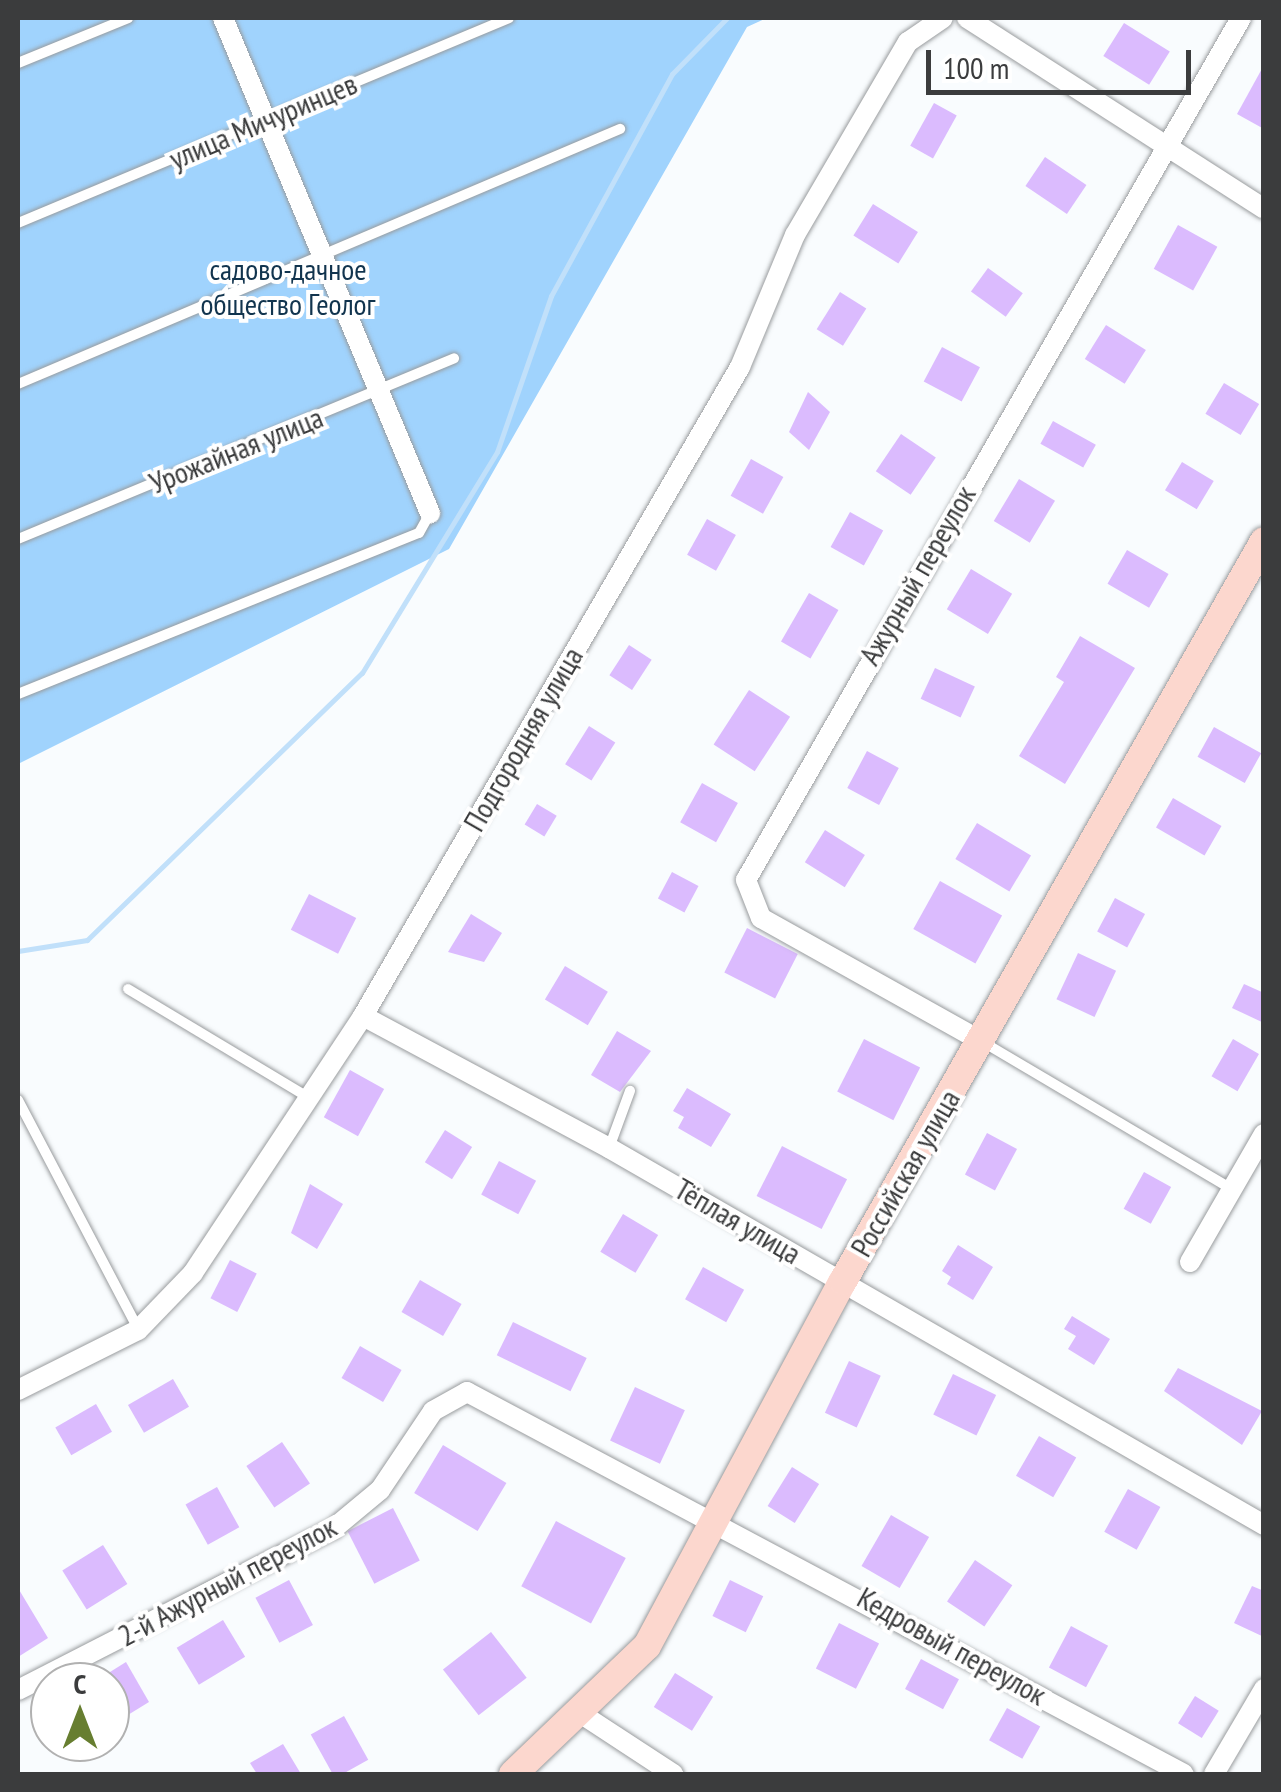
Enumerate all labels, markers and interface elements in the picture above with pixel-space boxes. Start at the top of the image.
scale bar [931,30,1196,92]
text: 100 m [943,48,1009,87]
street label: улица Мичуринцев [164,65,362,177]
park label: садово-дачное общество Геолог [201,251,375,322]
street label: Урожайная улица [144,399,328,501]
street label: Ажурный переулок [851,479,983,671]
street label: Подгородняя улица [456,640,590,838]
street label: Российская улица [843,1083,967,1263]
street label: Тёплая улица [668,1170,808,1272]
street label: 2-й Ажурный переулок [111,1508,343,1654]
street label: Кедровый переулок [851,1579,1053,1713]
north arrow [30,1662,130,1762]
text: С [74,1665,86,1702]

